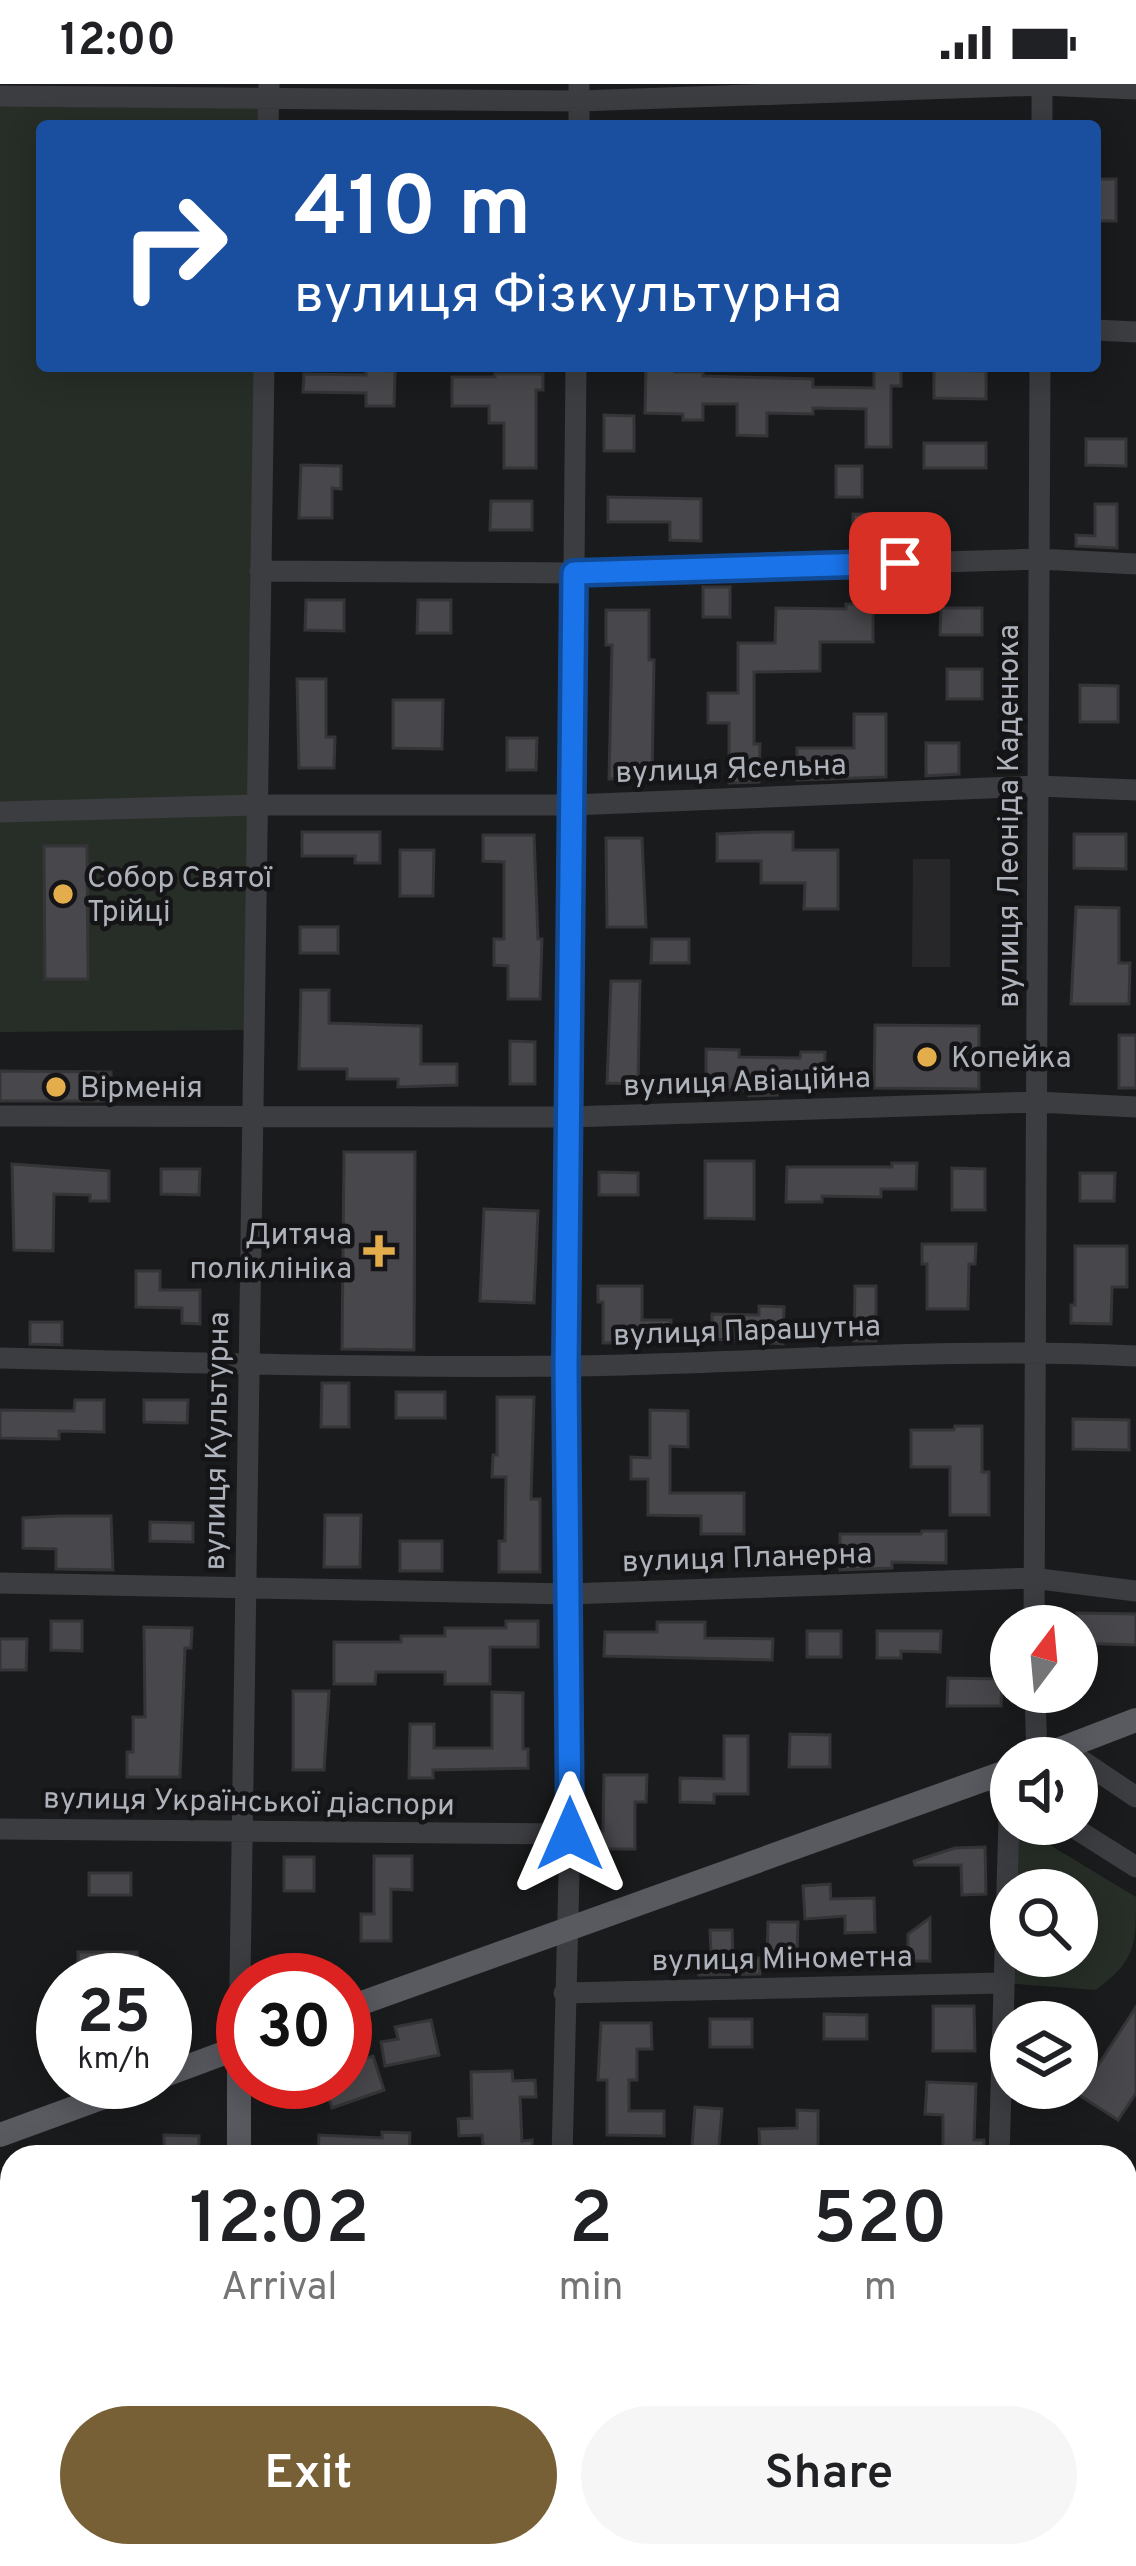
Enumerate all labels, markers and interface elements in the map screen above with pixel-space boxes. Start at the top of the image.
text: 12:00 [60,14,176,71]
text: 410 m [294,159,531,265]
icon: right [96,168,252,324]
text: вулиця Фізкультурна [294,263,842,332]
pin [849,512,951,614]
icon: arrive [867,530,933,596]
street label: вулиця Леоніда Каденюка [992,624,1029,1008]
street label: вулиця Ясельна [615,748,847,793]
place label: Собор Святої Трійці [87,861,273,932]
marker: Собор Святої Трійці [50,881,76,907]
place label: Копейка [951,1041,1071,1078]
marker: Копейка [914,1044,940,1070]
street label: вулиця Авіаційна [623,1061,871,1106]
place label: Вірменія [80,1071,203,1108]
marker: Вірменія [43,1074,69,1100]
place label: Дитяча поліклініка [190,1218,352,1289]
marker: Дитяча поліклініка [363,1235,395,1267]
street label: вулиця Парашутна [613,1309,882,1356]
street label: вулиця Культурна [198,1311,239,1571]
street label: вулиця Планерна [621,1537,873,1582]
north arrow [990,1605,1098,1713]
map controls [990,1605,1098,2109]
button: sound [990,1737,1098,1845]
position arrow [507,1771,633,1897]
street label: вулиця Української діаспори [43,1781,455,1826]
button: search [990,1869,1098,1977]
street label: вулиця Мінометна [651,1940,913,1981]
speed limit sign: 30 [216,1953,372,2109]
text: 25 [77,1978,151,2054]
button: layers [990,2001,1098,2109]
text: km/h [78,2042,150,2079]
text: 12:02 [189,2177,369,2269]
text: 2 [569,2177,613,2269]
text: 520 [813,2177,948,2269]
text: Arrival [221,2265,337,2314]
text: min [559,2265,624,2314]
text: m [864,2265,897,2314]
button: Exit [60,2406,557,2544]
button: Share [581,2406,1077,2544]

